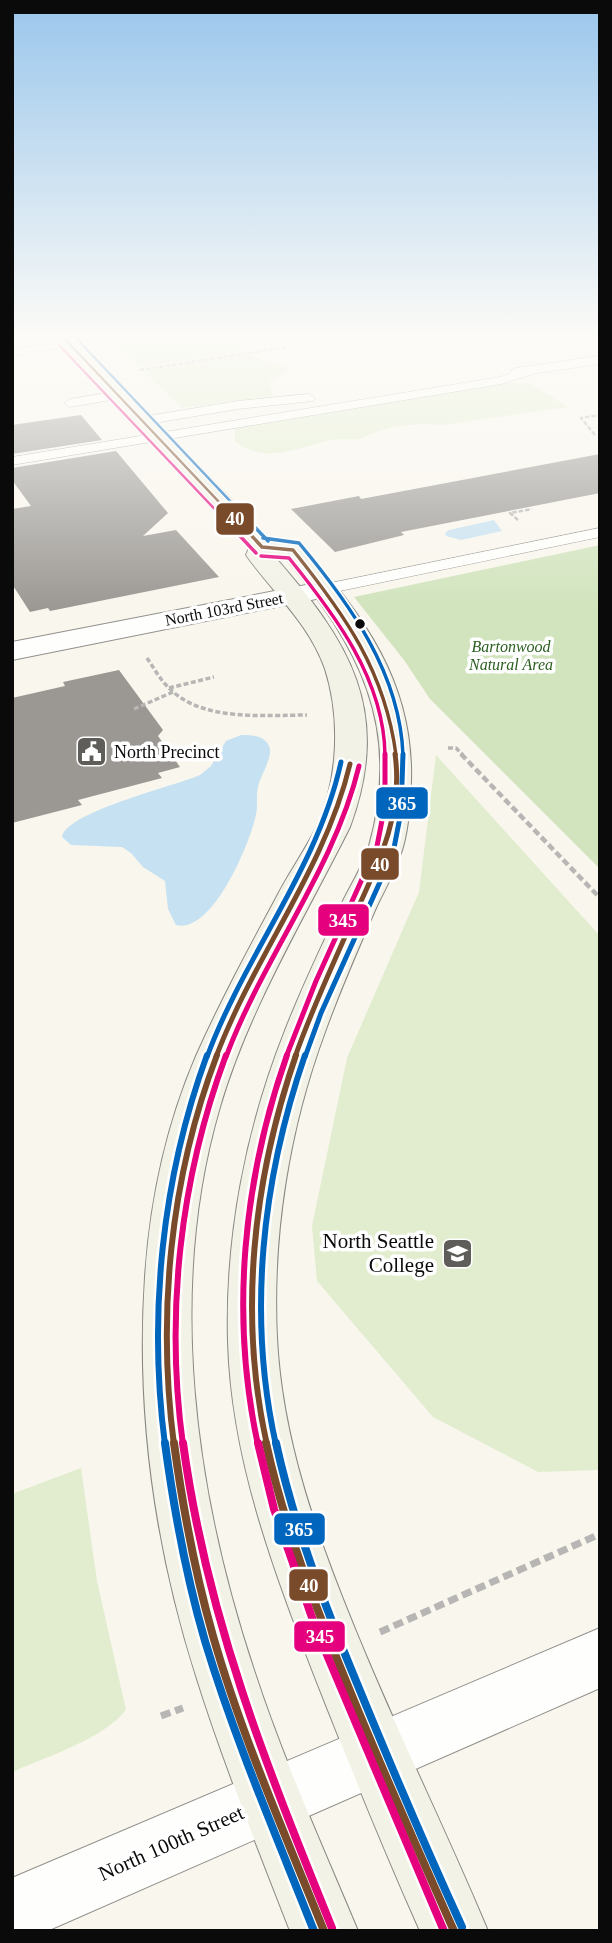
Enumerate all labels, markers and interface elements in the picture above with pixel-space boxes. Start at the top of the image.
line badge: 40 [215,502,255,536]
text: 40 [226,508,245,529]
street label: North 103rd Street [163,589,285,629]
unlabelled marker [353,617,367,631]
park label: Bartonwood Natural Area [468,638,553,673]
public building icon: North Precinct [74,735,108,769]
place label: North Precinct [114,742,219,762]
line badge: 365 [375,786,429,820]
text: 365 [388,793,416,814]
line badge: 40 [360,847,400,881]
text: 40 [371,854,390,875]
line badge: 345 [317,903,370,937]
text: 345 [329,910,357,931]
place label: North Seattle College [323,1229,434,1277]
school or university icon: North Seattle College [440,1236,474,1270]
line badge: 365 [273,1512,326,1546]
text: 365 [285,1519,313,1540]
line badge: 40 [288,1568,329,1602]
text: 40 [300,1575,319,1596]
line badge: 345 [293,1620,346,1653]
text: 345 [306,1626,334,1647]
street label: North 100th Street [95,1800,247,1886]

